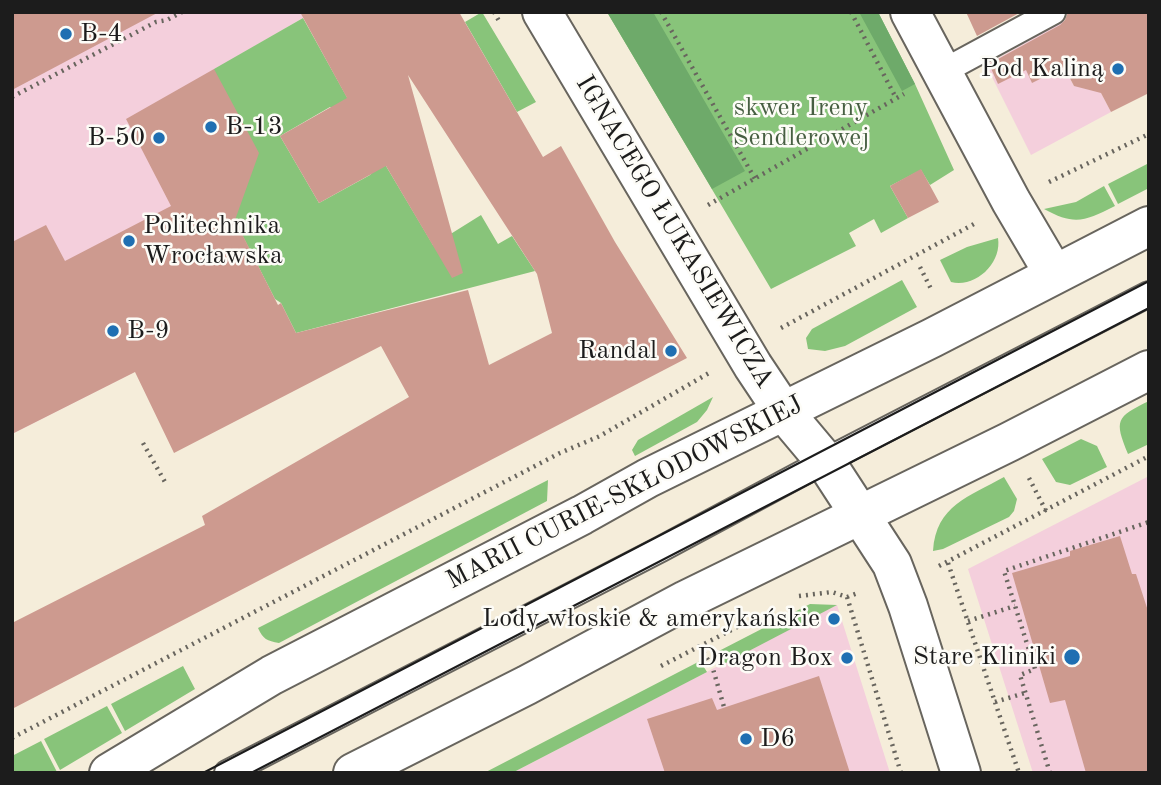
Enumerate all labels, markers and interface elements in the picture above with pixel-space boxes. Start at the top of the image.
place label: B-4 [80,18,123,50]
marker: B-4 [58,26,74,42]
place label: Pod Kaliną [981,53,1104,85]
marker: Pod Kaliną [1110,61,1126,77]
street label: IGNACEGO ŁUKASIEWICZA [568,70,780,394]
park label: skwer Ireny Sendlerowej [732,92,870,154]
place label: B-13 [225,111,283,143]
marker: B-13 [203,119,219,135]
place label: B-50 [87,122,145,154]
marker: B-50 [151,130,167,146]
place label: Politechnika Wrocławska [143,210,283,272]
marker: Politechnika Wrocławska [121,233,137,249]
place label: B-9 [127,315,170,347]
marker: B-9 [105,323,121,339]
place label: Randal [578,335,657,367]
marker: Randal [663,343,679,359]
street label: MARII CURIE-SKŁODOWSKIEJ [441,389,809,597]
place label: Lody włoskie & amerykańskie [482,603,820,635]
marker: Lody włoskie & amerykańskie [826,611,842,627]
place label: Stare Kliniki [913,641,1056,673]
place label: Dragon Box [697,642,833,674]
marker: Stare Kliniki [1062,647,1082,667]
marker: Dragon Box [839,650,855,666]
place label: D6 [760,723,795,755]
marker: D6 [738,731,754,747]

